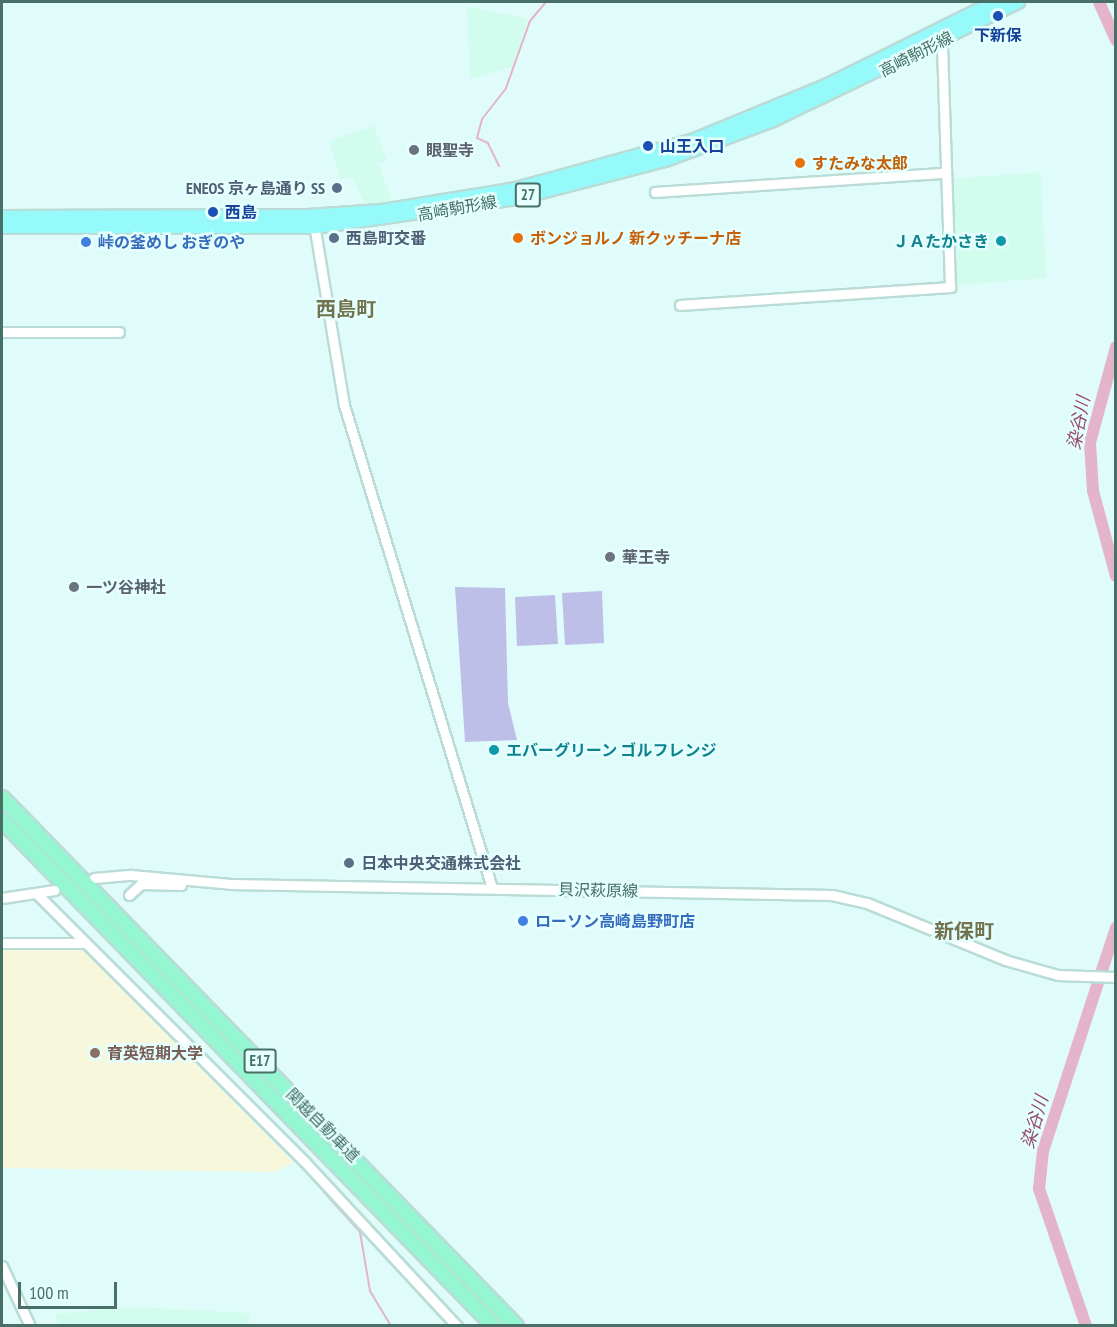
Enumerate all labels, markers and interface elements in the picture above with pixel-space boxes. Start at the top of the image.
marker: 下新保 [991,9,1005,23]
place label: 下新保 [974,25,1022,45]
street label: 高崎駒形線 [876,27,956,81]
place label: 山王入口 [660,136,724,156]
marker: 山王入口 [641,139,655,153]
place label: 眼聖寺 [426,140,474,160]
marker: 眼聖寺 [407,143,421,157]
place label: すたみな太郎 [812,153,908,173]
marker: すたみな太郎 [793,156,807,170]
place label: ENEOS 京ヶ島通り SS [186,178,325,198]
marker: ENEOS 京ヶ島通り SS [330,181,344,195]
road number: 27 [514,183,542,207]
street label: 高崎駒形線 [416,192,498,224]
place label: 西島 [225,202,257,222]
marker: 西島 [206,205,220,219]
place label: 西島町交番 [346,228,426,248]
place label: ボンジョルノ 新クッチーナ店 [530,228,741,248]
marker: 西島町交番 [327,231,341,245]
marker: ボンジョルノ 新クッチーナ店 [511,231,525,245]
place label: ＪＡたかさき [893,231,989,251]
place label: 峠の釜めし おぎのや [98,232,245,252]
marker: ＪＡたかさき [994,234,1008,248]
marker: 峠の釜めし おぎのや [79,235,93,249]
district label: 西島町 [316,297,376,321]
water label: 染谷川 [1063,394,1095,452]
place label: 華王寺 [622,547,670,567]
marker: 華王寺 [603,550,617,564]
place label: 一ツ谷神社 [86,577,166,597]
marker: 一ツ谷神社 [67,580,81,594]
place label: エバーグリーン ゴルフレンジ [506,740,717,760]
marker: エバーグリーン ゴルフレンジ [487,743,501,757]
place label: 日本中央交通株式会社 [361,853,521,873]
marker: 日本中央交通株式会社 [342,856,356,870]
street label: 貝沢萩原線 [558,880,638,900]
place label: ローソン高崎島野町店 [535,911,695,931]
marker: ローソン高崎島野町店 [516,914,530,928]
district label: 新保町 [934,919,994,943]
place label: 育英短期大学 [107,1043,203,1063]
marker: 育英短期大学 [88,1046,102,1060]
road number: E17 [244,1049,276,1073]
street label: 関越自動車道 [282,1084,364,1166]
water label: 染谷川 [1017,1093,1053,1151]
scale bar [21,1270,120,1308]
text: 100 m [29,1281,69,1304]

